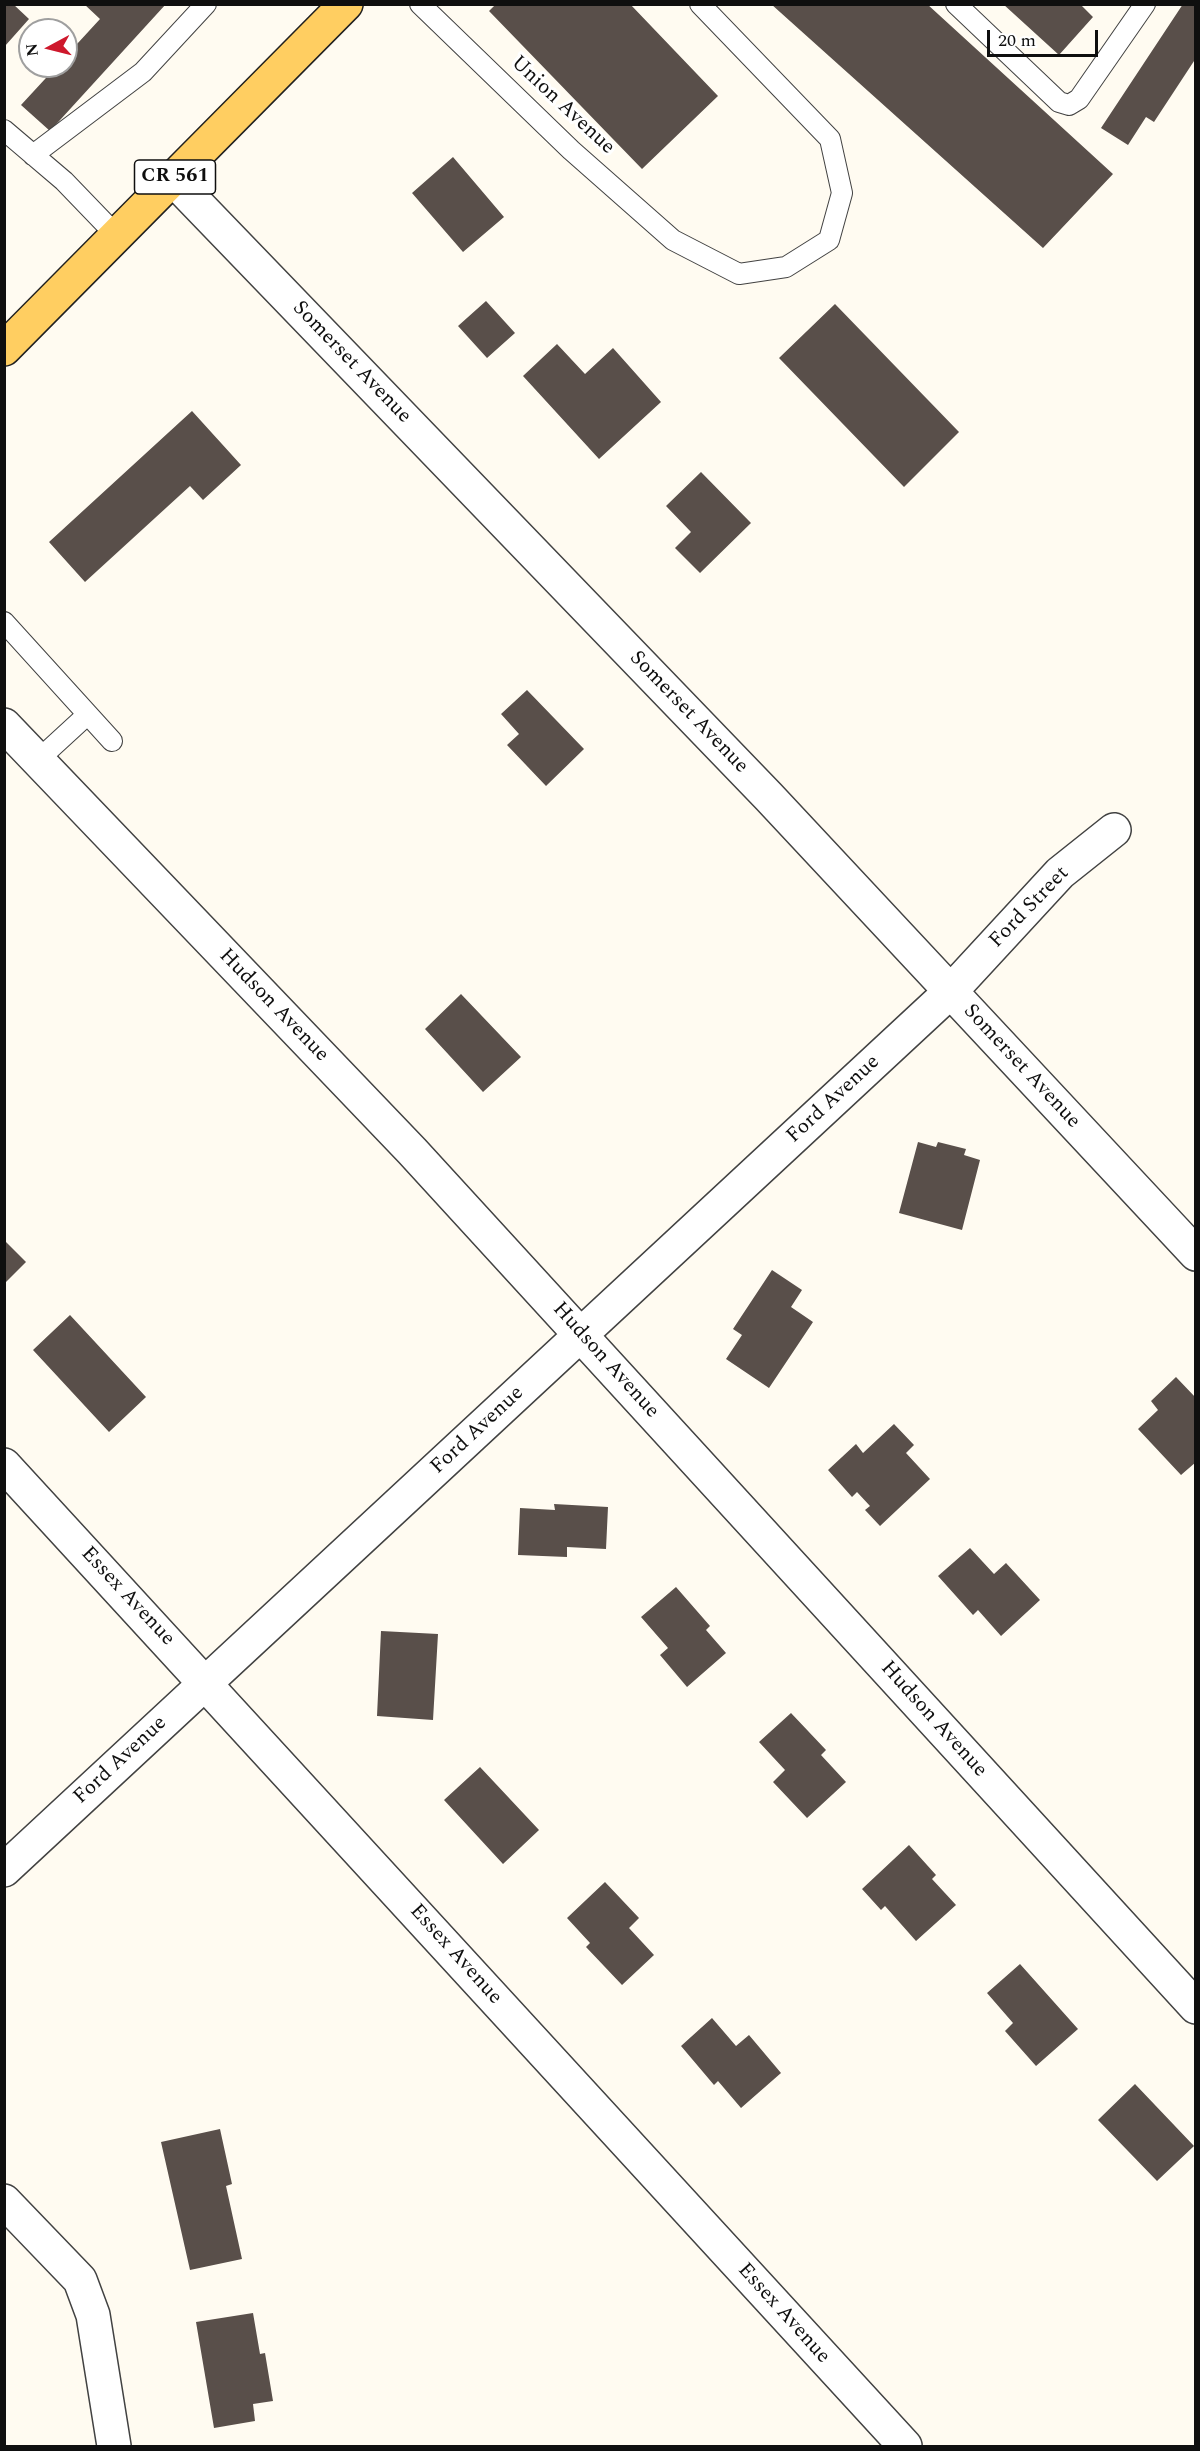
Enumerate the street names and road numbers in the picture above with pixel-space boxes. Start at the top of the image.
street label: Union Avenue [505,51,619,161]
road number: CR 561 [134,160,216,194]
street label: Somerset Avenue [286,296,416,430]
street label: Somerset Avenue [623,646,753,780]
street label: Ford Street [985,862,1075,954]
street label: Hudson Avenue [213,944,333,1068]
street label: Somerset Avenue [957,1000,1085,1134]
street label: Ford Avenue [782,1050,886,1150]
street label: Hudson Avenue [546,1298,664,1424]
street label: Ford Avenue [426,1381,530,1481]
street label: Essex Avenue [75,1542,179,1652]
street label: Hudson Avenue [874,1657,992,1783]
street label: Ford Avenue [69,1711,173,1811]
street label: Essex Avenue [403,1900,507,2010]
street label: Essex Avenue [731,2259,835,2369]

